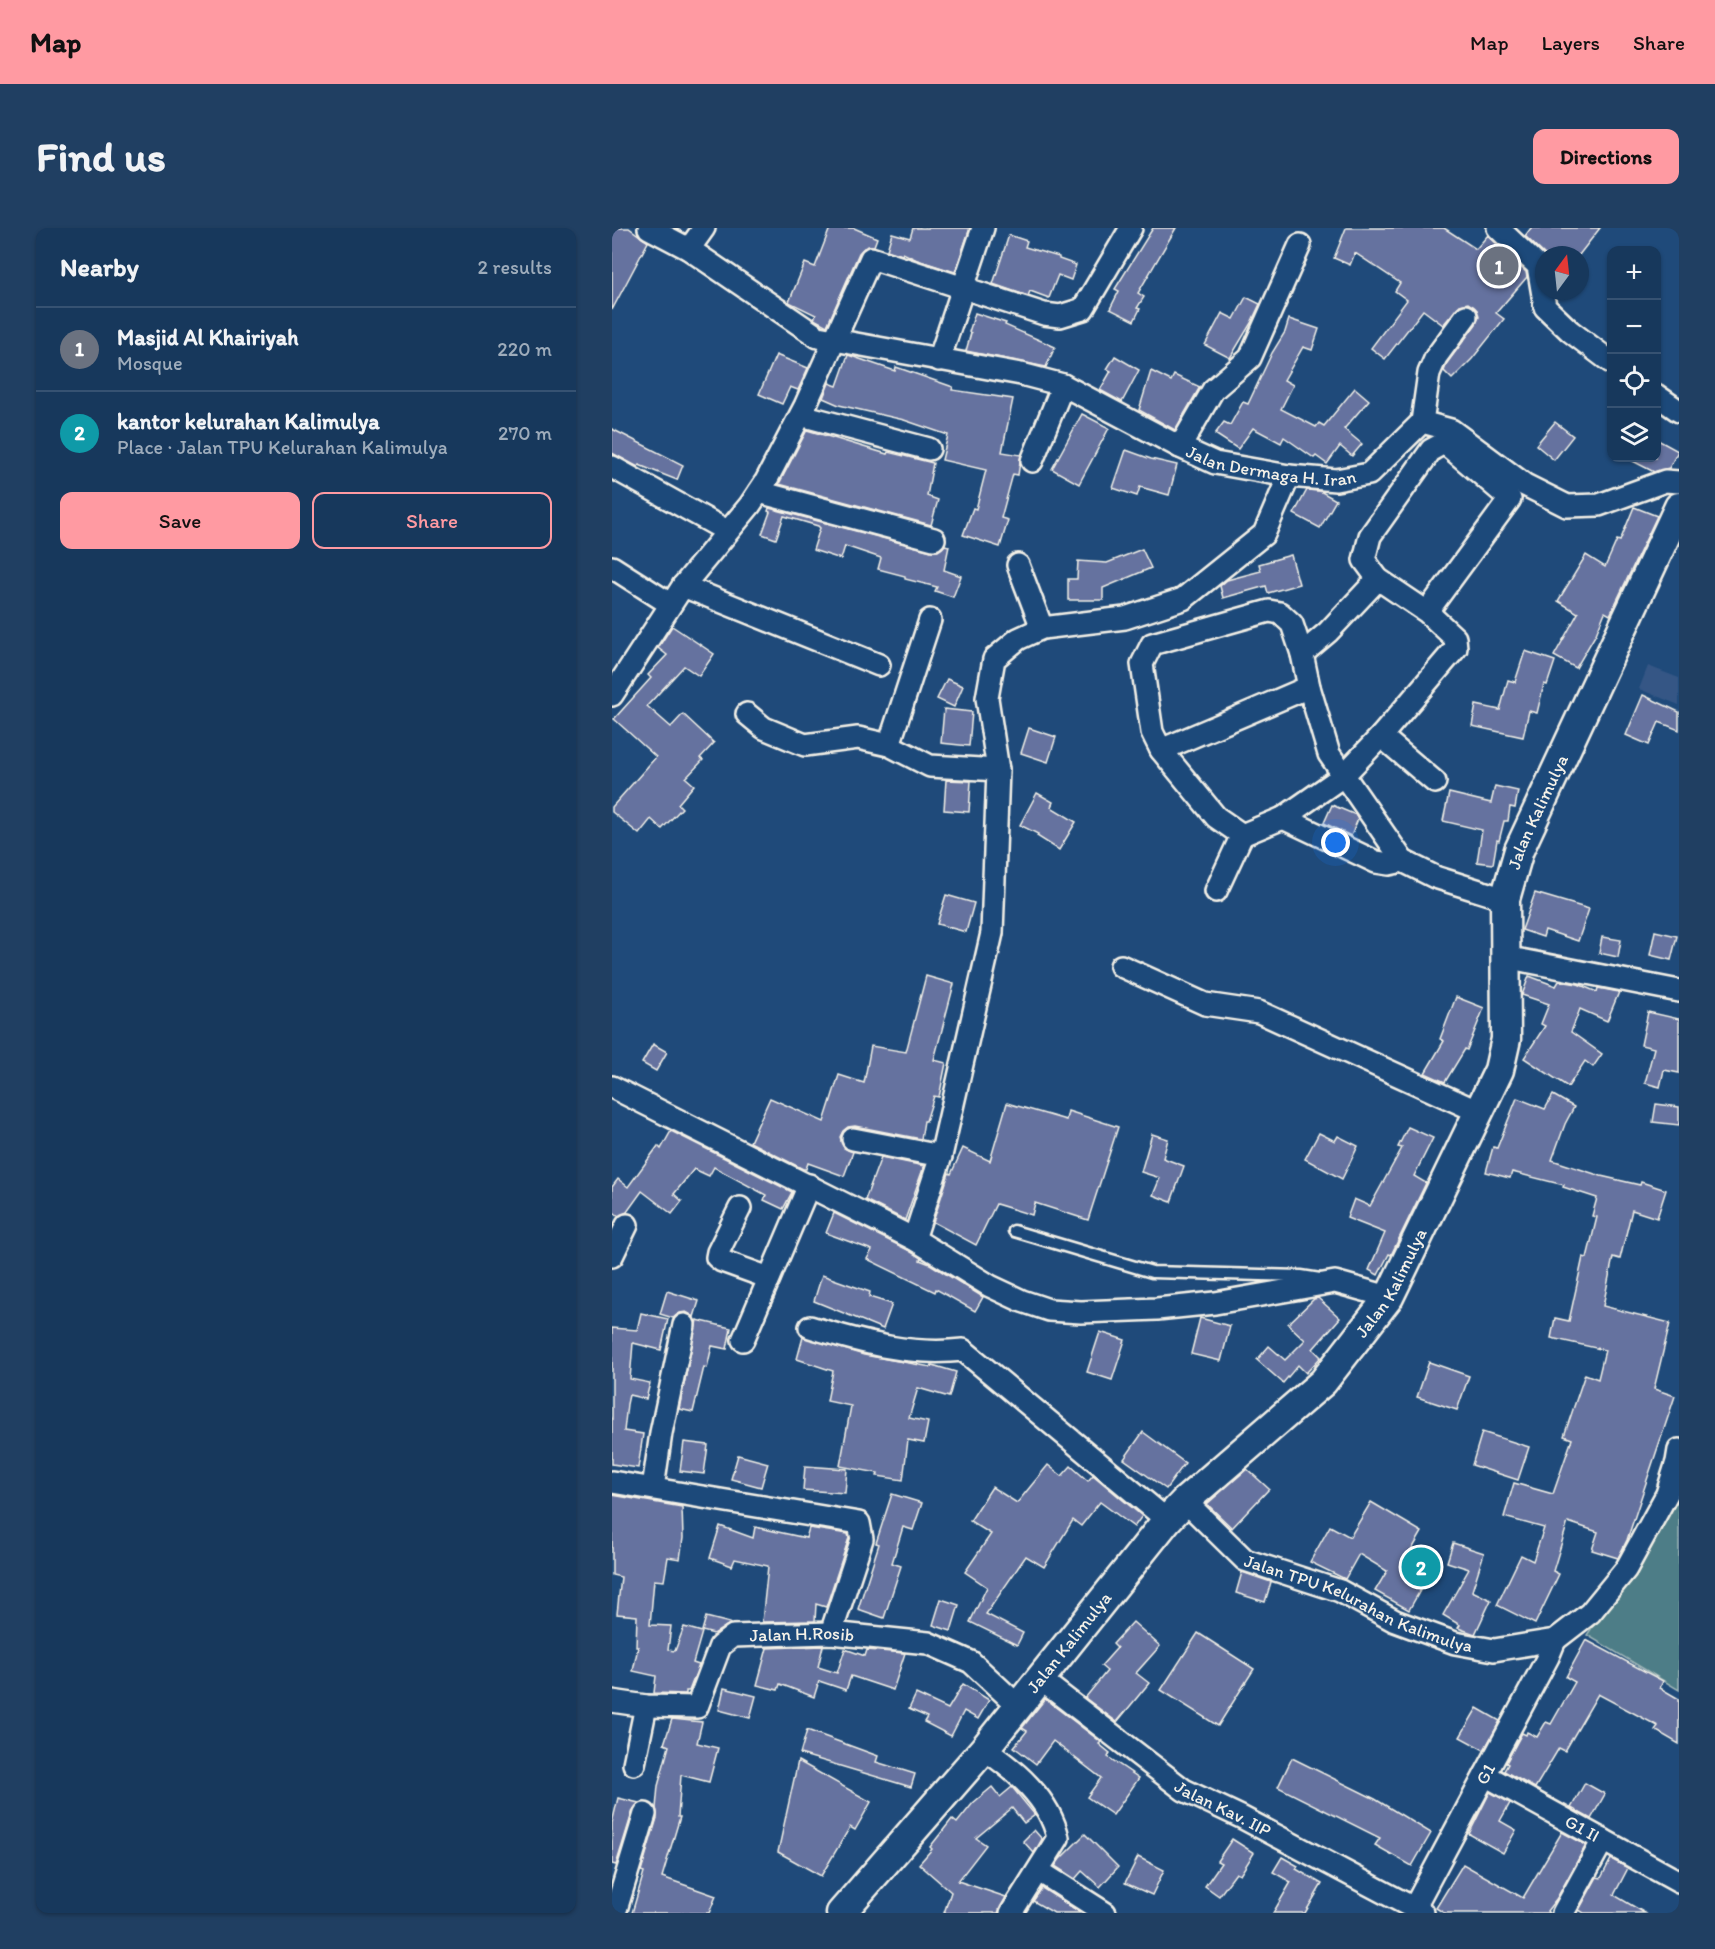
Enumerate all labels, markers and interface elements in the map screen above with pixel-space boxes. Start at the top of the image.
text: Map [30,25,81,59]
text: Map [1470,30,1509,55]
text: Layers [1542,30,1600,55]
text: Share [1633,30,1685,55]
button: Directions [1533,129,1679,184]
text: Find us [36,131,166,182]
pin: 1 [1480,243,1518,288]
north arrow [1535,246,1589,300]
map controls [1607,246,1661,462]
button: + [1607,246,1661,300]
text: Nearby [60,251,139,283]
text: 2 results [478,255,552,279]
button: − [1607,300,1661,354]
text: Masjid Al Khairiyah [117,324,298,351]
text: 1 [75,337,84,361]
text: 220 m [497,337,552,361]
text: Mosque [117,351,183,375]
button: locate [1607,354,1661,408]
text: kantor kelurahan Kalimulya [117,408,380,435]
button: layers [1607,408,1661,462]
text: 2 [74,421,85,445]
text: 270 m [498,421,552,445]
text: Place · Jalan TPU Kelurahan Kalimulya [117,435,448,459]
street label: Jalan Dermaga H. Iran [1183,440,1358,491]
button: Save [60,492,300,549]
button: Share [312,492,552,549]
street label: Jalan Kalimulya [1503,750,1573,872]
your location [1321,828,1350,857]
street label: Jalan Kalimulya [1351,1224,1432,1342]
pin: 2 [1402,1544,1440,1590]
street label: Jalan TPU Kelurahan Kalimulya [1241,1550,1474,1657]
street label: Jalan Kalimulya [1022,1587,1117,1698]
street label: Jalan H.Rosib [749,1622,855,1646]
street label: G1 [1471,1760,1500,1788]
street label: Jalan Kav. IIP [1170,1776,1275,1842]
street label: G1 II [1561,1810,1603,1847]

